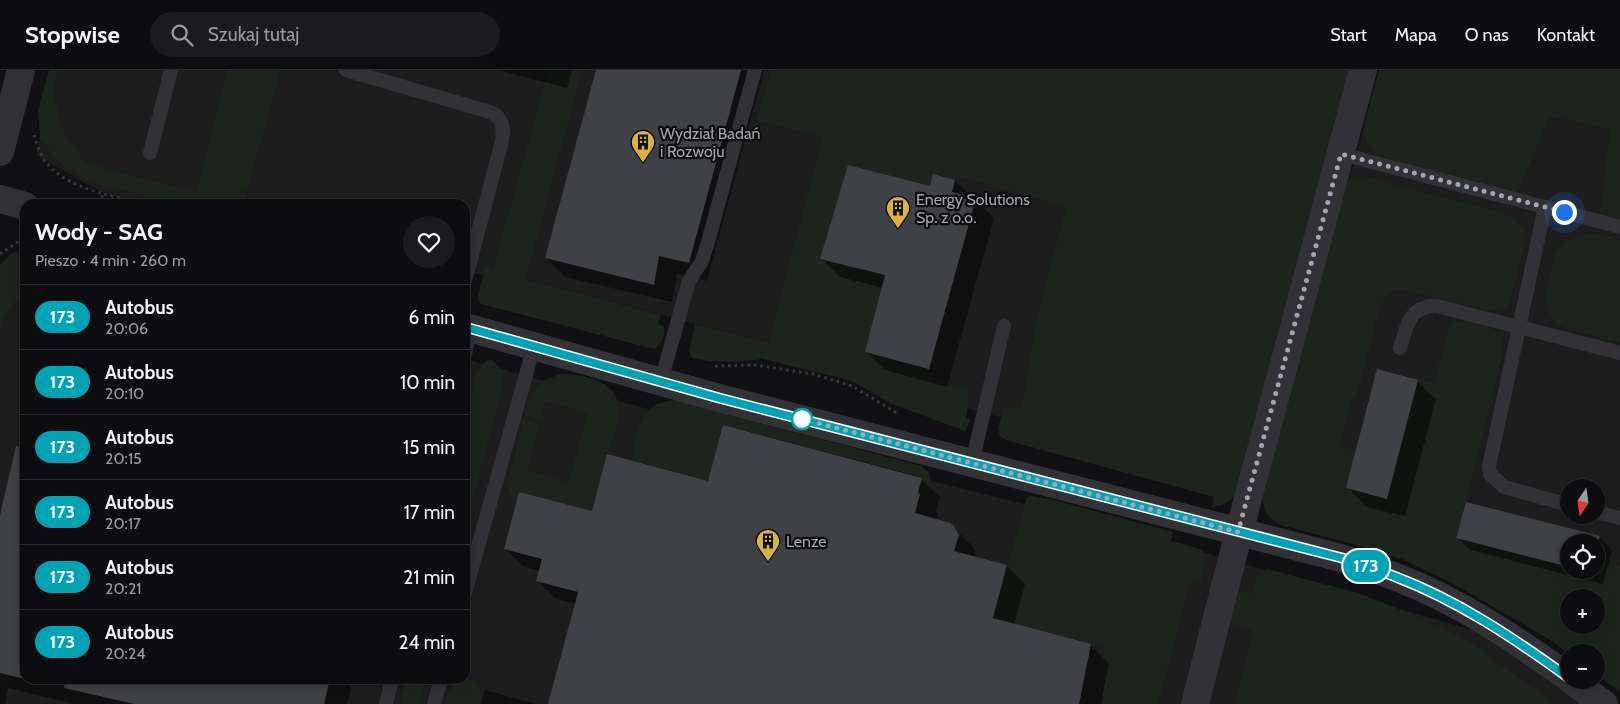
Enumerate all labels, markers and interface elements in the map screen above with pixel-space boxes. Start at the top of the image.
search box [150,12,500,57]
text: Stopwise [25,20,120,49]
icon: search [168,21,196,49]
text: Szukaj tutaj [208,23,299,46]
text: Start [1330,24,1367,46]
text: Mapa [1395,24,1437,46]
text: O nas [1465,24,1509,46]
text: Kontakt [1537,24,1595,46]
place label: Wydział Badań i Rozwoju [660,124,761,161]
building icon: Wydział Badań i Rozwoju [630,129,656,163]
place label: Energy Solutions Sp. z o.o. [916,190,1030,227]
building icon: Energy Solutions Sp. z o.o. [885,195,911,229]
your location [1552,200,1577,225]
button: heart [403,216,455,268]
text: Wody - SAG [35,217,163,246]
text: Pieszo · 4 min · 260 m [35,251,186,270]
text: Autobus [105,296,174,319]
text: 173 [50,306,75,328]
text: 6 min [409,306,455,329]
text: 20:06 [105,319,148,338]
text: Autobus [105,361,174,384]
text: 173 [50,371,75,393]
text: 10 min [400,371,455,394]
text: 20:10 [105,384,144,403]
unlabelled marker [791,408,813,430]
text: Autobus [105,426,174,449]
text: 173 [50,436,75,458]
text: 15 min [403,436,455,459]
text: 20:15 [105,449,142,468]
north arrow [1560,479,1605,524]
map controls [1560,479,1605,689]
text: Autobus [105,491,174,514]
text: 173 [50,501,75,523]
text: 17 min [404,501,455,524]
text: 20:17 [105,514,141,533]
building icon: Lenze [755,528,781,562]
place label: Lenze [786,532,827,551]
button: locate [1560,534,1605,579]
line badge: 173 [1337,550,1395,582]
text: 173 [1353,555,1379,577]
text: Autobus [105,556,174,579]
text: 173 [50,566,75,588]
text: 21 min [403,566,455,589]
text: 20:21 [105,579,141,598]
button: + [1560,589,1605,634]
text: Autobus [105,621,174,644]
text: 173 [50,631,75,653]
text: 24 min [398,631,455,654]
text: 20:24 [105,644,146,663]
button: − [1560,644,1605,689]

